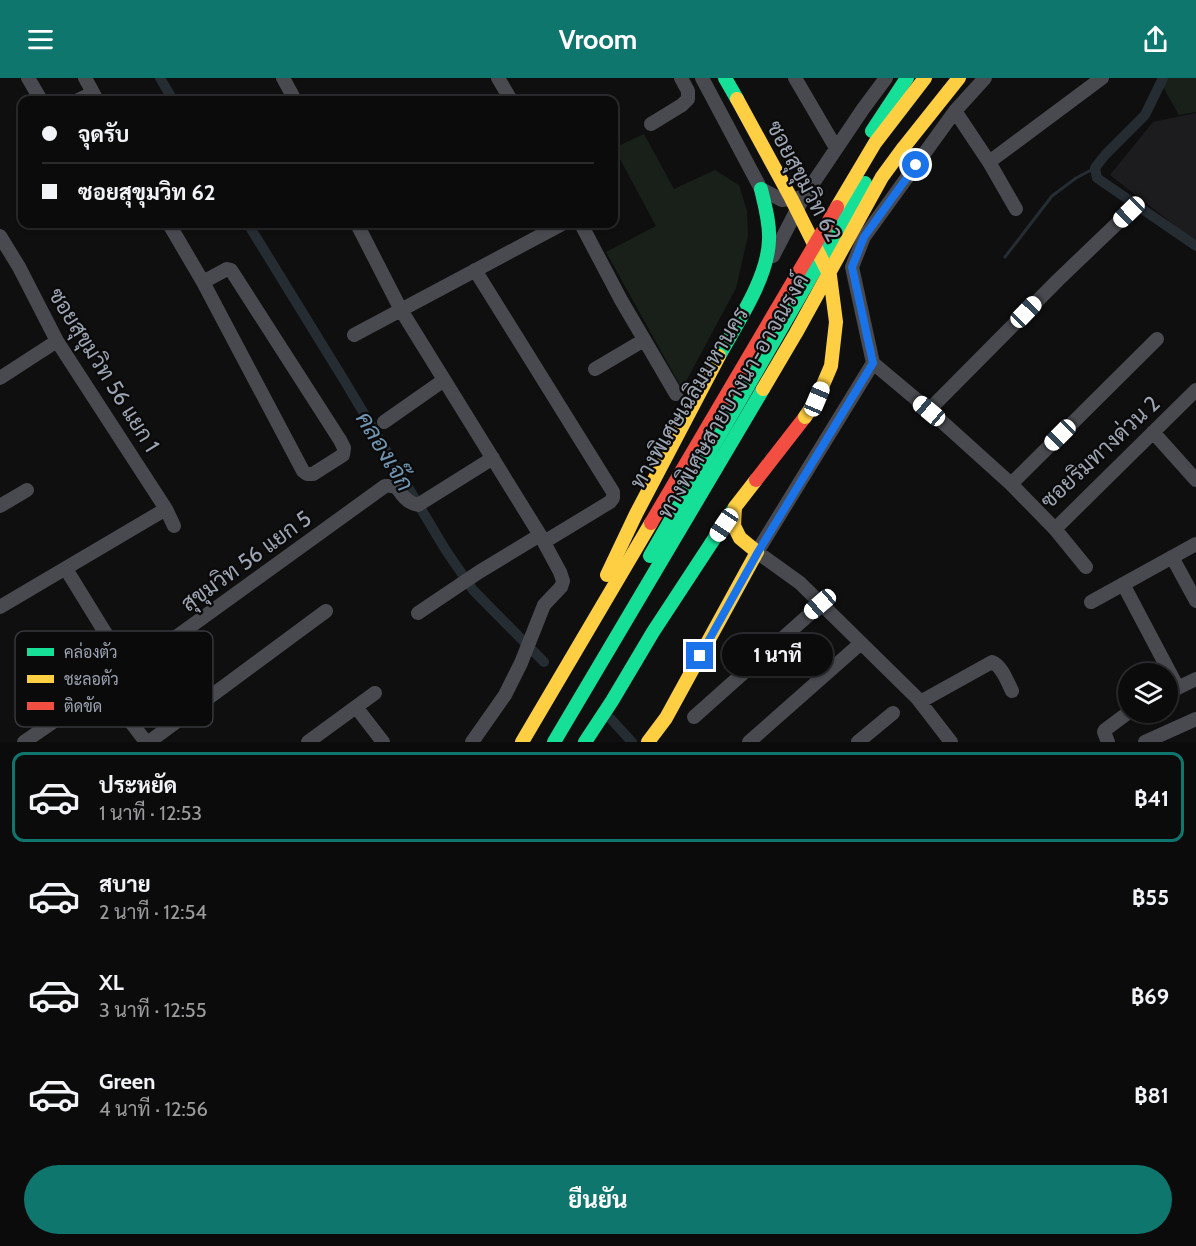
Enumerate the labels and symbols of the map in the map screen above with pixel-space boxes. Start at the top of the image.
street label: ซอยสุขุมวิท 62 [759,116,847,247]
route start [902,151,929,178]
car [1110,193,1148,231]
street label: ทางพิเศษสายบางนา-อาจณรงค์ [651,268,814,523]
street label: ซอยสุขุมวิท 56 แยก 1 [41,283,165,458]
car [1007,293,1045,331]
street label: ทางพิเศษเฉลิมมหานคร [624,302,754,494]
car [802,379,832,419]
street label: ซอยริมทางด่วน 2 [1035,390,1165,514]
car [909,393,949,429]
water label: คลองเจ๊ก [350,406,420,496]
car [1041,416,1079,454]
street label: สุขุมวิท 56 แยก 5 [176,505,317,619]
car [706,505,742,545]
car [801,585,839,623]
legend [15,631,213,727]
callout: 1 นาที [721,635,832,677]
text: คล่องตัว [64,642,118,662]
route end [686,642,713,669]
text: ชะลอตัว [64,669,119,689]
text: ติดขัด [64,696,102,716]

